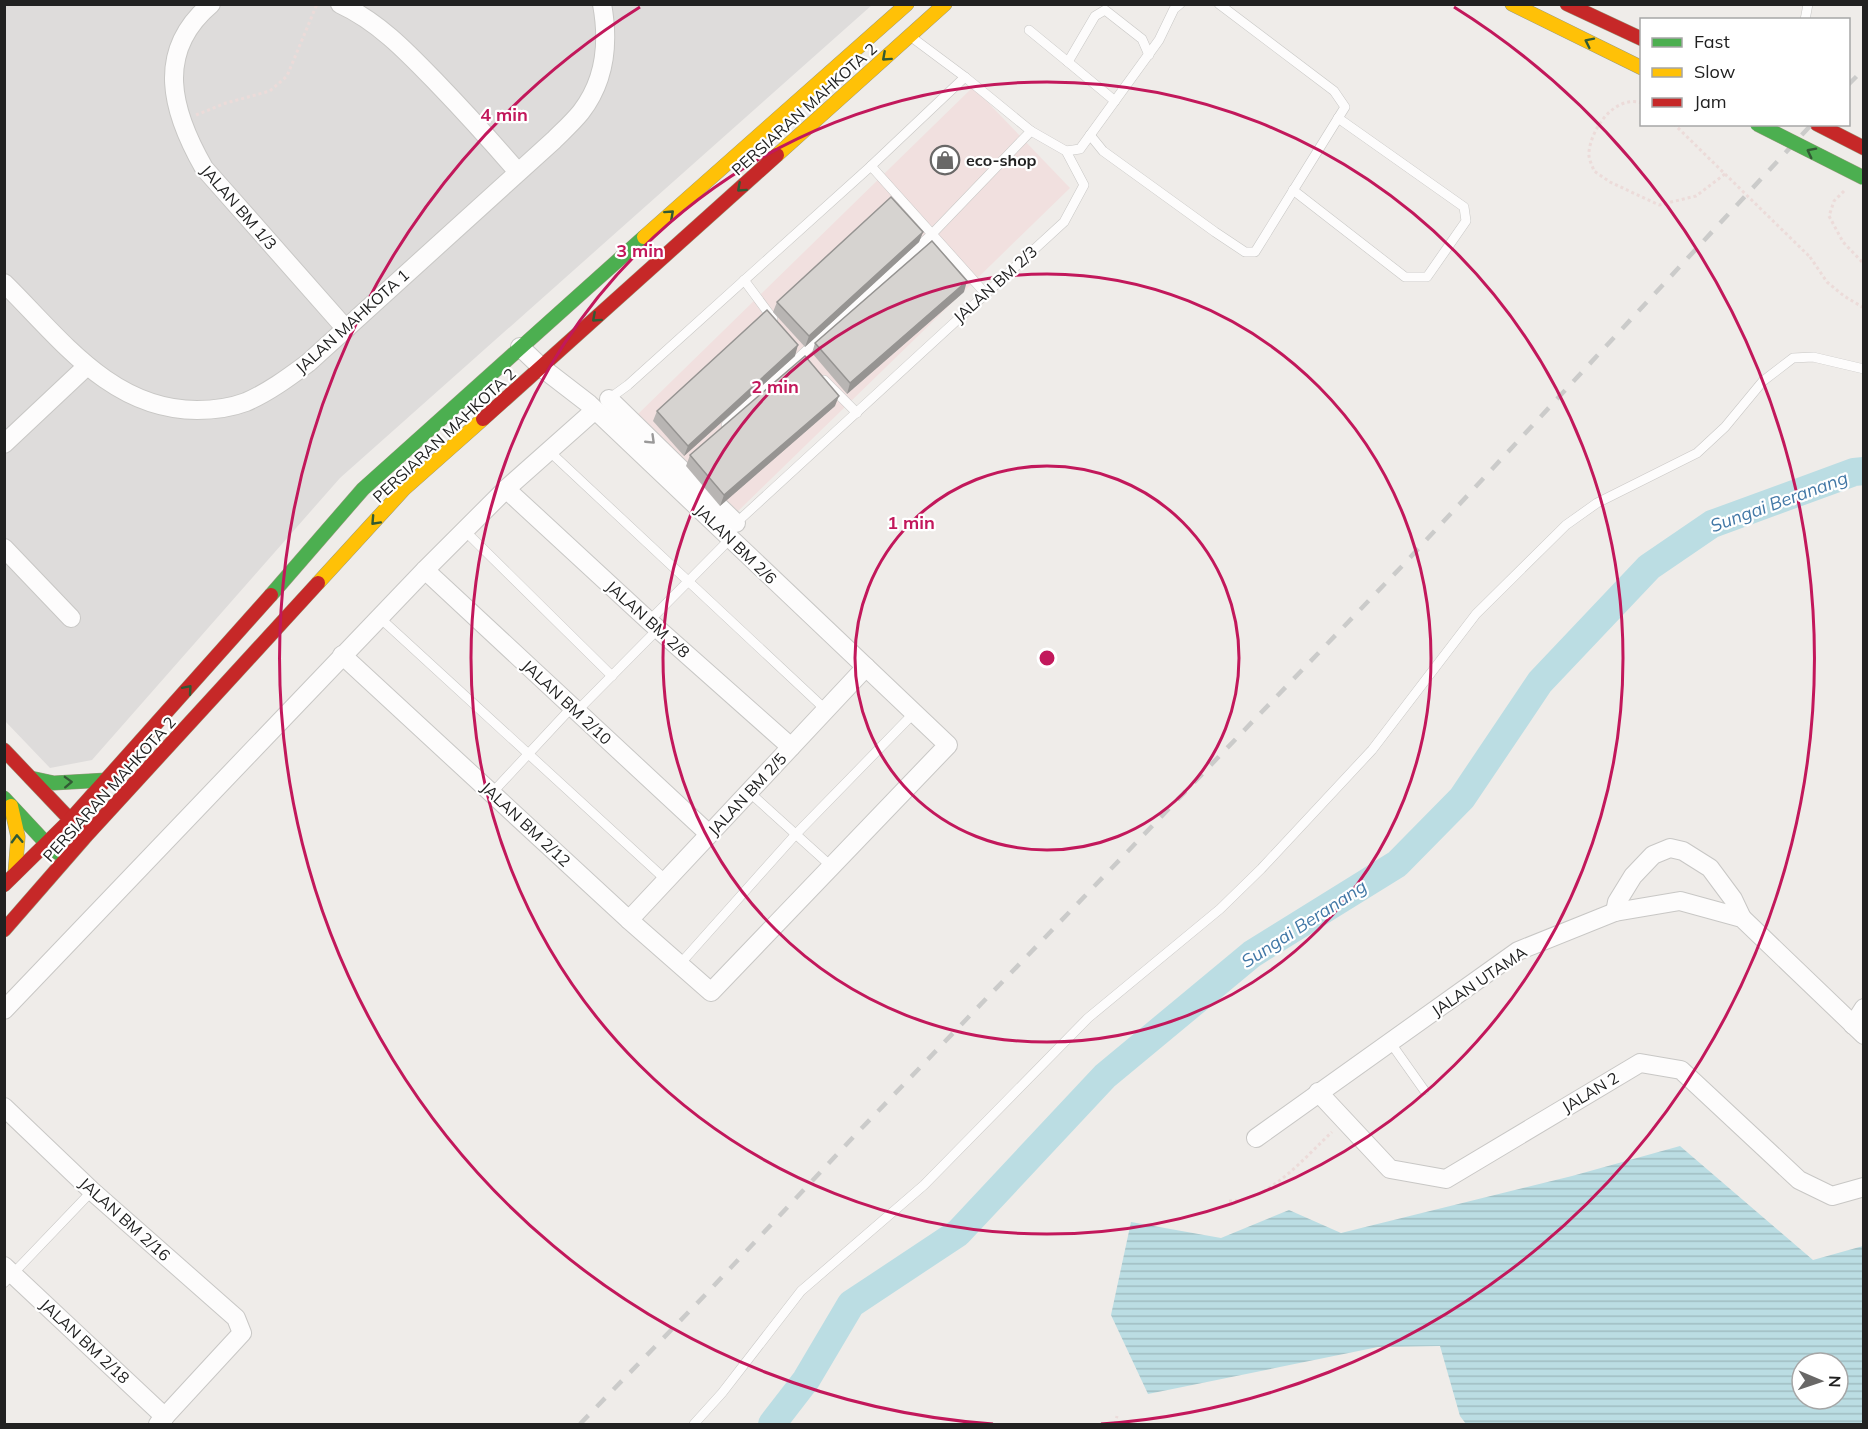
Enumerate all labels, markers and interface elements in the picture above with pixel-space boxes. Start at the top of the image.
legend [1640,18,1850,126]
text: Fast [1694,30,1730,53]
street label: PERSIARAN MAHKOTA 2 [727,38,881,180]
one-way arrow [1584,38,1595,50]
one-way arrow [882,50,893,61]
text: Slow [1694,60,1736,83]
text: Jam [1694,90,1727,113]
text: 4 min [480,103,528,126]
shop icon: eco-shop [929,144,961,176]
one-way arrow [1807,148,1818,159]
place label: eco-shop [966,150,1037,170]
street label: JALAN BM 1/3 [197,160,281,254]
one-way arrow [737,181,748,192]
one-way arrow [663,210,674,221]
text: 3 min [616,239,664,262]
street label: JALAN BM 2/3 [949,241,1041,327]
street label: JALAN MAHKOTA 1 [291,265,413,377]
one-way arrow [592,311,603,322]
street label: PERSIARAN MAHKOTA 2 [368,363,520,507]
text: 2 min [751,375,799,398]
one-way arrow [645,433,655,444]
water label: Sungai Beranang [1707,466,1851,537]
street label: JALAN BM 2/6 [691,500,781,588]
text: 1 min [887,511,935,534]
one-way arrow [371,514,382,525]
street label: JALAN BM 2/8 [602,576,694,662]
centre of rings [1037,648,1057,668]
street label: JALAN BM 2/10 [518,655,616,749]
one-way arrow [181,685,192,696]
street label: PERSIARAN MAHKOTA 2 [38,712,180,866]
street label: JALAN BM 2/5 [704,748,790,840]
one-way arrow [63,776,72,788]
street label: JALAN BM 2/12 [477,777,575,871]
one-way arrow [11,835,23,844]
water label: Sungai Beranang [1237,874,1371,973]
street label: JALAN UTAMA [1428,942,1531,1020]
street label: JALAN 2 [1558,1067,1622,1117]
street label: JALAN BM 2/16 [75,1173,175,1265]
street label: JALAN BM 2/18 [36,1294,134,1388]
north arrow [1790,1351,1850,1411]
text: N [1825,1375,1845,1388]

